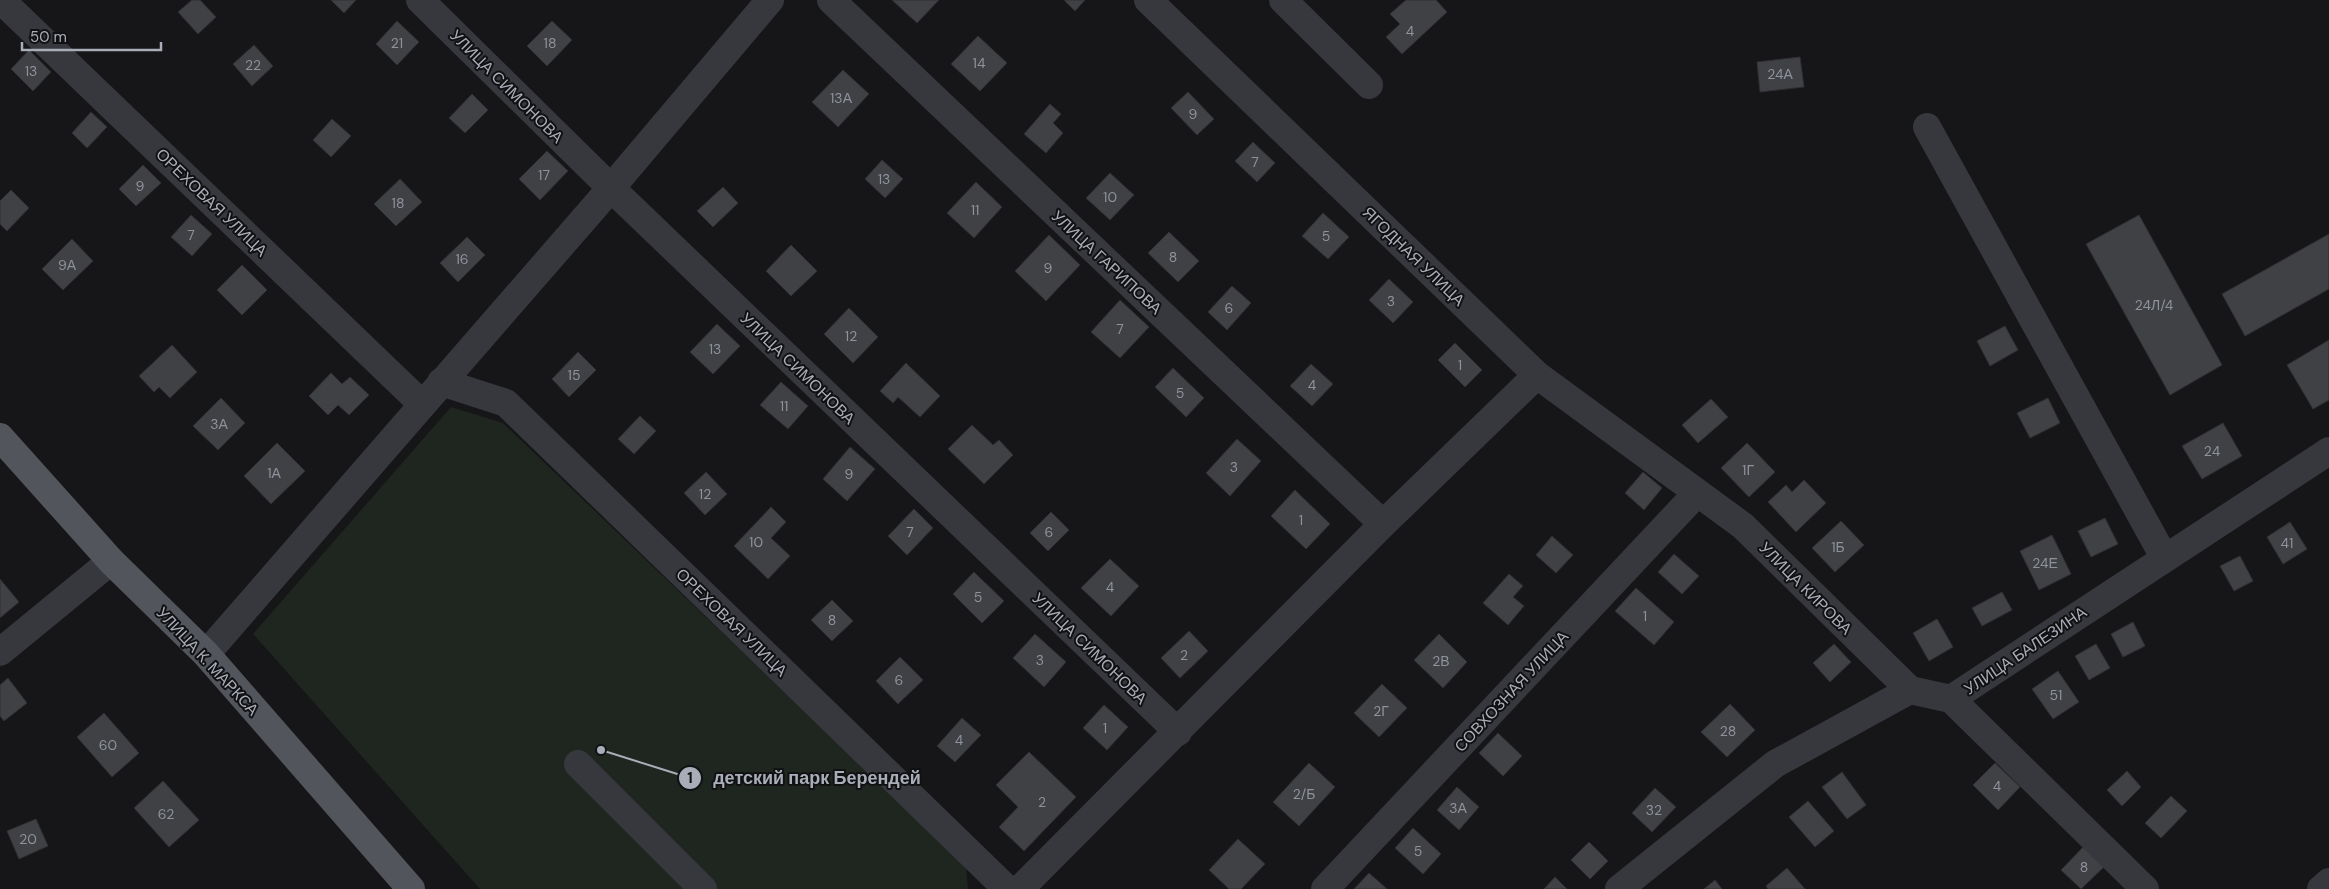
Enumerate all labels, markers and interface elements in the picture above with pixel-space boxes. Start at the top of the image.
scale bar [22,20,161,52]
house number: 4 [1406,22,1415,40]
street label: УЛИЦА СИМОНОВА [445,25,568,148]
text: 50 m [30,27,67,47]
house number: 21 [391,34,403,52]
house number: 18 [544,34,556,52]
house number: 14 [973,54,986,72]
house number: 22 [245,56,261,74]
house number: 13 [25,62,37,80]
house number: 24А [1767,65,1793,83]
house number: 13А [830,89,853,107]
house number: 9 [1189,105,1198,123]
street label: ОРЕХОВАЯ УЛИЦА [151,144,272,261]
house number: 7 [1251,153,1259,171]
house number: 17 [538,166,550,184]
house number: 13 [878,170,890,188]
house number: 9 [136,177,145,195]
house number: 10 [1103,188,1117,206]
house number: 18 [392,194,404,212]
house number: 11 [971,201,979,219]
street label: ЯГОДНАЯ УЛИЦА [1358,202,1470,311]
street label: УЛИЦА ГАРИПОВА [1047,206,1167,319]
house number: 7 [187,226,195,244]
house number: 5 [1322,227,1330,245]
house number: 8 [1169,248,1177,266]
house number: 16 [455,250,469,268]
house number: 9А [58,256,77,274]
house number: 9 [1044,259,1053,277]
house number: 3 [1387,292,1395,310]
house number: 24Л/4 [2135,296,2174,314]
house number: 6 [1225,299,1233,317]
street label: УЛИЦА СИМОНОВА [736,308,860,429]
house number: 7 [1116,320,1124,338]
house number: 12 [845,327,857,345]
house number: 13 [709,340,721,358]
house number: 1 [1458,356,1462,374]
house number: 15 [568,366,580,384]
house number: 4 [1308,376,1317,394]
house number: 5 [1176,384,1184,402]
house number: 11 [780,397,788,415]
house number: 3А [210,415,228,433]
house number: 24 [2204,442,2221,460]
house number: 3 [1230,458,1238,476]
house number: 1Г [1742,461,1754,479]
house number: 1А [267,464,282,482]
house number: 9 [845,465,854,483]
house number: 12 [699,485,711,503]
house number: 1 [1299,511,1303,529]
house number: 7 [906,523,914,541]
house number: 6 [1045,523,1053,541]
house number: 10 [749,533,763,551]
house number: 41 [2281,534,2293,552]
street label: УЛИЦА КИРОВА [1755,538,1857,639]
house number: 1Б [1831,538,1845,556]
house number: 24Е [2032,554,2058,572]
street label: ОРЕХОВАЯ УЛИЦА [671,564,792,681]
house number: 4 [1106,578,1115,596]
house number: 5 [974,588,982,606]
street label: УЛИЦА СИМОНОВА [1028,588,1152,709]
street label: УЛИЦА БАЛЕЗИНА [1960,601,2091,699]
street label: УЛИЦА К. МАРКСА [152,603,264,720]
house number: 1 [1643,607,1647,625]
house number: 8 [828,611,836,629]
street label: СОВХОЗНАЯ УЛИЦА [1450,626,1573,756]
house number: 2 [1180,646,1188,664]
house number: 3 [1036,651,1044,669]
house number: 2В [1432,652,1450,670]
house number: 6 [895,671,903,689]
house number: 51 [2050,686,2062,704]
house number: 2Г [1373,702,1389,720]
house number: 1 [1103,719,1107,737]
house number: 28 [1720,722,1736,740]
house number: 4 [955,731,964,749]
house number: 60 [99,736,117,754]
callout: детский парк Берендей [678,761,930,794]
text: детский парк Берендей [713,766,921,790]
text: 1 [687,768,693,788]
house number: 4 [1993,777,2002,795]
house number: 2/Б [1293,785,1315,803]
house number: 2 [1038,793,1046,811]
house number: 3А [1449,799,1467,817]
house number: 32 [1646,801,1662,819]
house number: 62 [158,805,174,823]
house number: 20 [19,830,37,848]
house number: 5 [1414,842,1422,860]
house number: 8 [2080,858,2088,876]

